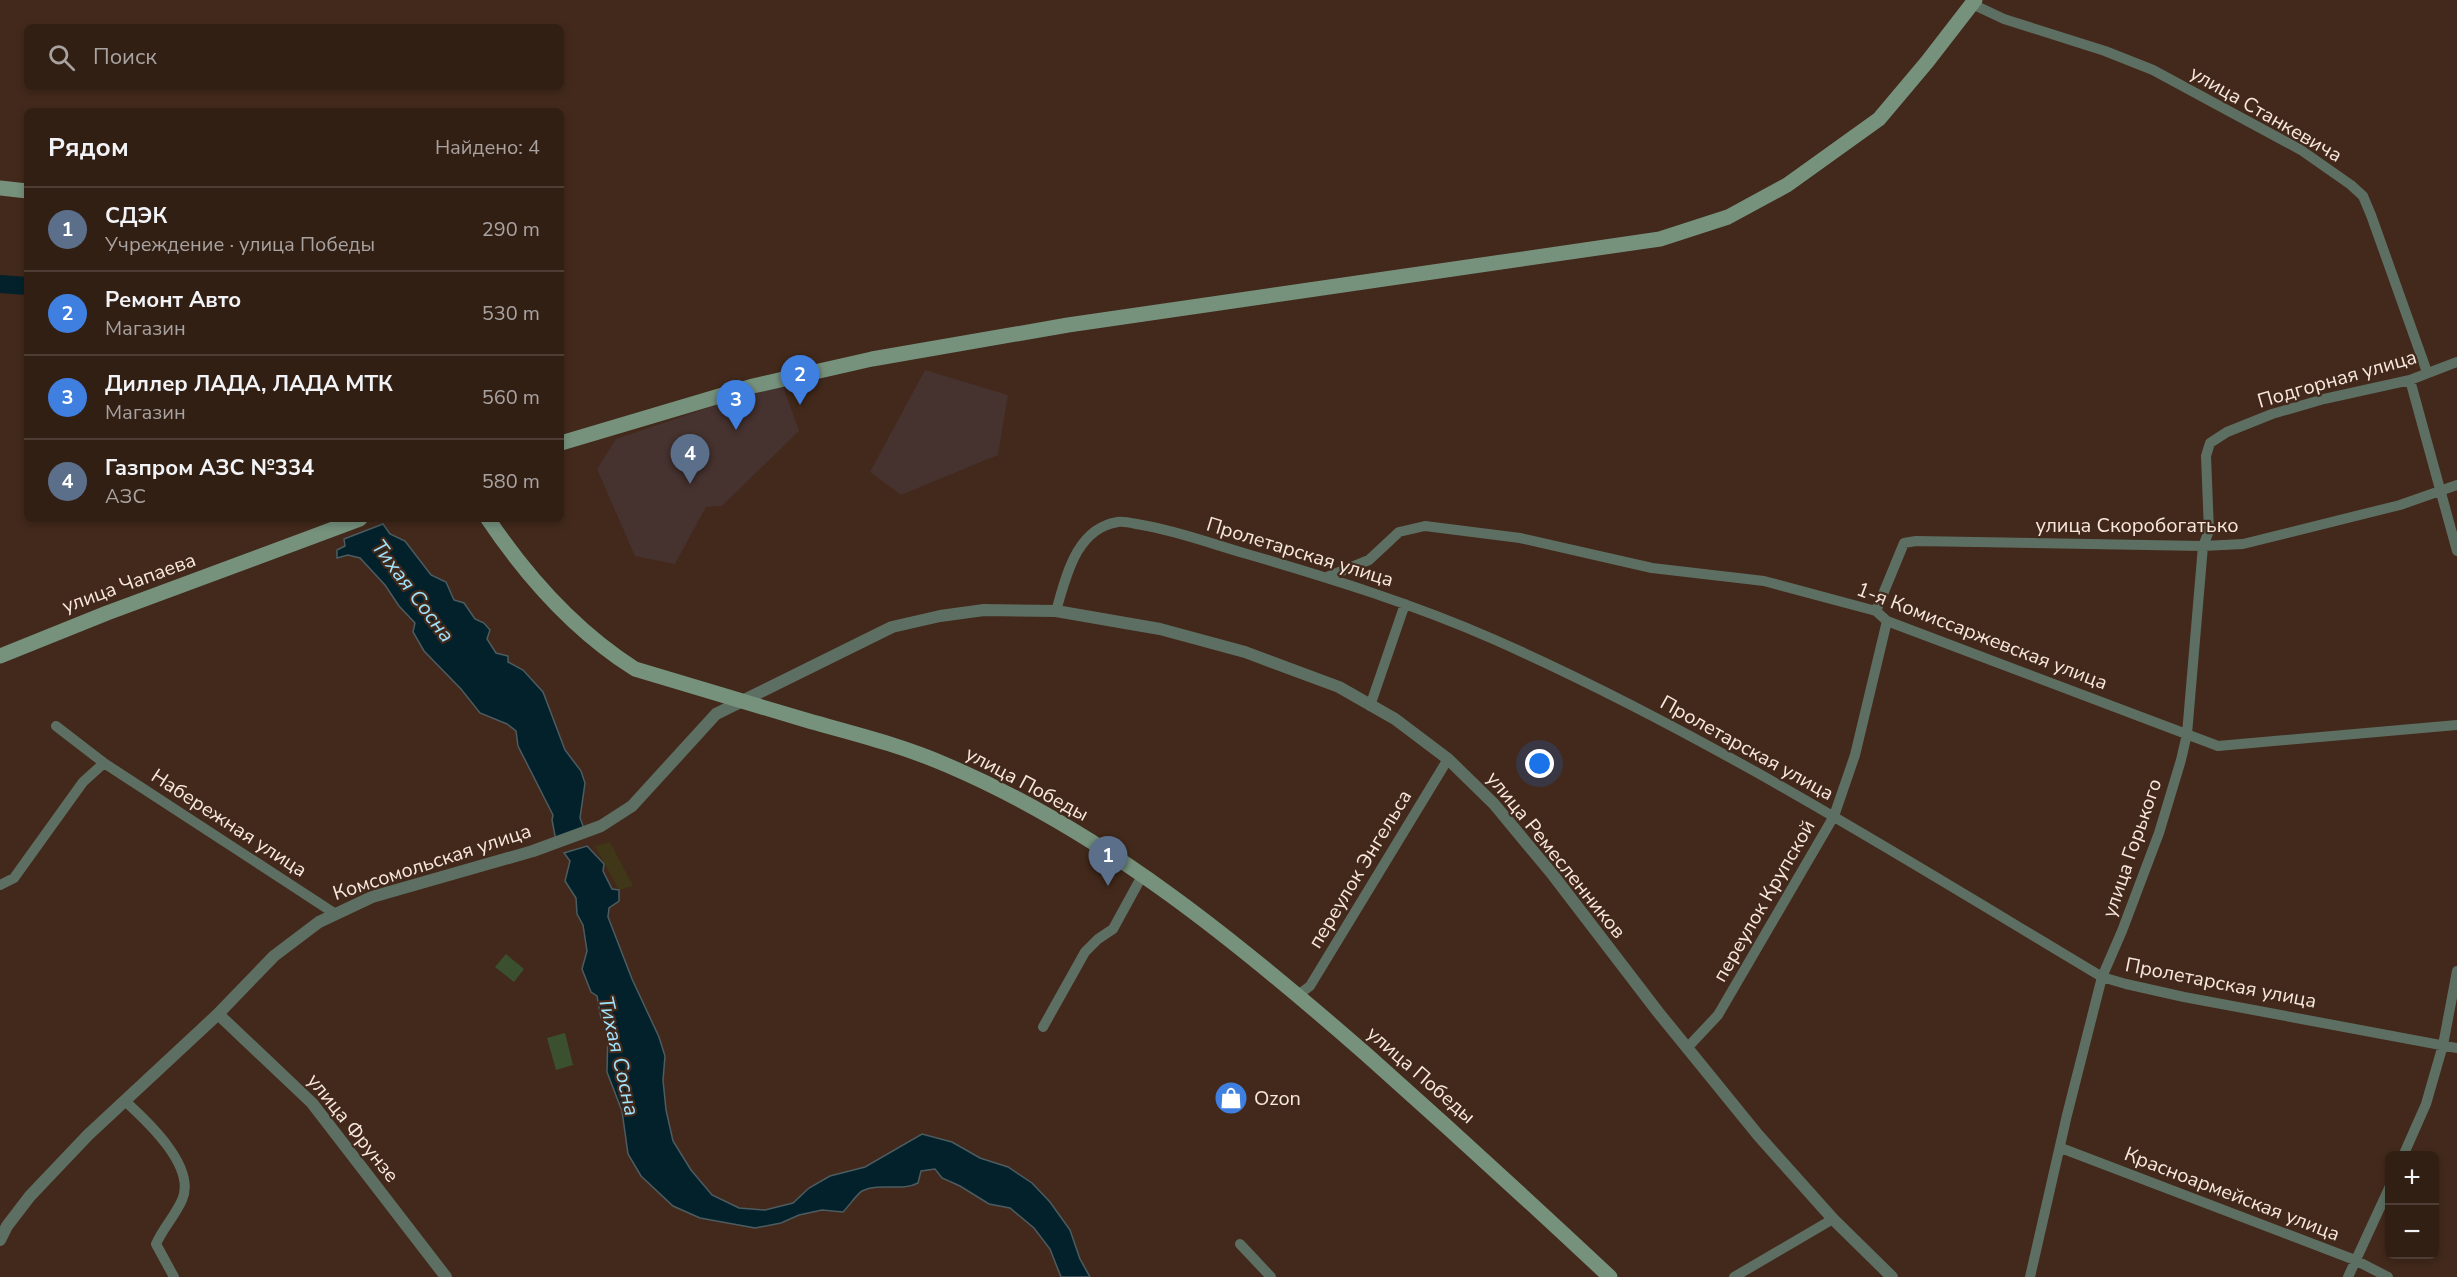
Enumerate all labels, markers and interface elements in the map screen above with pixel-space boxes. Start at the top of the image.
search box [24,24,564,90]
icon: search [45,41,78,74]
text: Поиск [93,42,157,72]
street label: улица Станкевича [2185,59,2347,169]
text: Рядом [48,130,129,165]
text: Найдено: 4 [435,134,540,161]
text: СДЭК [105,201,167,231]
text: 1 [62,216,74,243]
text: 290 m [482,216,540,243]
text: Учреждение · улица Победы [105,231,375,258]
text: Ремонт Авто [105,285,241,315]
text: 2 [62,300,74,327]
text: 530 m [482,300,540,327]
text: Магазин [105,315,186,342]
street label: Подгорная улица [2254,343,2420,415]
pin: 2 [780,356,820,405]
text: Диллер ЛАДА, ЛАДА МТК [105,369,393,399]
pin: 3 [716,380,756,430]
text: 3 [62,384,74,411]
text: 560 m [482,384,540,411]
text: Магазин [105,399,186,426]
pin: 4 [670,434,710,484]
text: Газпром АЗС №334 [105,453,314,483]
text: 4 [62,468,74,495]
text: 580 m [482,468,540,495]
text: АЗС [105,483,146,510]
street label: Пролетарская улица [1203,511,1397,593]
street label: улица Скоробогатько [2036,512,2238,539]
water label: Тихая Сосна [365,534,461,648]
street label: улица Чапаева [58,546,200,620]
street label: 1-я Комиссаржевская улица [1853,576,2111,696]
street label: Пролетарская улица [1655,689,1839,807]
street label: улица Победы [961,740,1093,828]
your location [1525,749,1554,778]
street label: Набережная улица [146,762,312,884]
street label: улица Ремесленников [1480,766,1632,944]
street label: улица Горького [2096,775,2168,921]
street label: переулок Энгельса [1302,785,1418,953]
street label: переулок Крупской [1707,815,1821,987]
street label: Комсомольская улица [329,817,535,907]
pin: 1 [1088,836,1128,886]
street label: Пролетарская улица [2123,951,2319,1015]
water label: Тихая Сосна [592,993,646,1119]
street label: улица Победы [1361,1020,1481,1130]
street label: улица Фрунзе [301,1068,405,1188]
shop icon: Ozon [1213,1080,1249,1116]
place label: Ozon [1254,1085,1301,1112]
street label: Красноармейская улица [2120,1140,2344,1248]
map controls [2385,1151,2439,1259]
button: + [2385,1151,2439,1205]
button: − [2385,1205,2439,1259]

